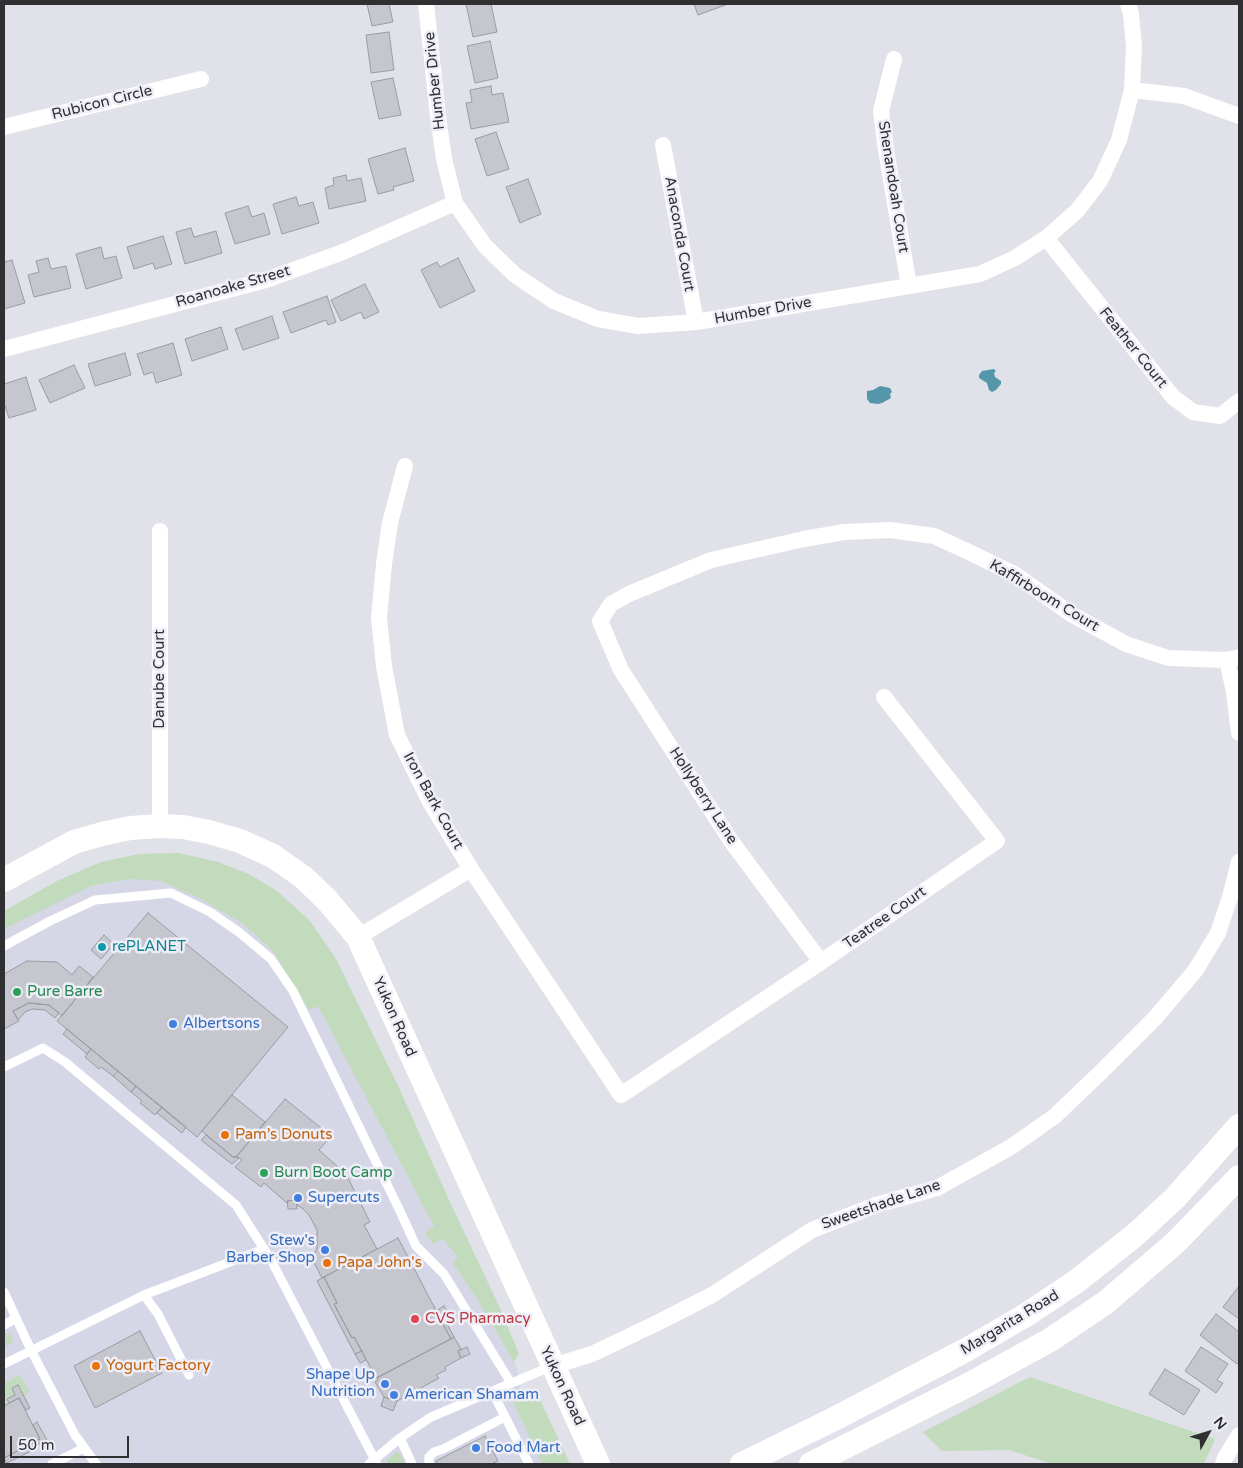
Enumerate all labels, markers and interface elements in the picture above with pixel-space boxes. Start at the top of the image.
street label: Humber Drive [421,31,449,131]
street label: Rubicon Circle [50,82,154,124]
street label: Shenandoah Court [874,120,912,254]
street label: Anaconda Court [660,175,698,293]
street label: Roanoake Street [174,262,292,312]
street label: Humber Drive [713,294,813,328]
street label: Feather Court [1095,304,1171,392]
street label: Kaffirboom Court [986,556,1102,636]
street label: Danube Court [151,629,169,729]
street label: Hollyberry Lane [665,744,741,848]
street label: Iron Bark Court [399,749,467,853]
street label: Teatree Court [840,883,930,953]
place label: rePLANET [112,938,186,956]
marker: rePLANET [96,941,108,953]
street label: Yukon Road [368,974,420,1060]
place label: Pure Barre [27,983,103,1001]
marker: Pure Barre [11,986,23,998]
place label: Albertsons [183,1015,260,1033]
marker: Albertsons [167,1018,179,1030]
place label: Pam’s Donuts [235,1126,332,1144]
marker: Pam’s Donuts [219,1129,231,1141]
place label: Burn Boot Camp [274,1164,392,1182]
marker: Burn Boot Camp [258,1167,270,1179]
street label: Sweetshade Lane [819,1176,943,1234]
place label: Supercuts [308,1189,380,1207]
marker: Supercuts [292,1192,304,1204]
place label: Stew's Barber Shop [226,1232,315,1267]
marker: Stew's Barber Shop [319,1244,331,1256]
place label: Papa John's [337,1254,422,1272]
marker: Papa John's [321,1257,333,1269]
street label: Margarita Road [958,1287,1062,1359]
place label: CVS Pharmacy [425,1310,530,1328]
marker: CVS Pharmacy [409,1313,421,1325]
street label: Yukon Road [536,1343,588,1429]
place label: Yogurt Factory [106,1357,211,1375]
marker: Yogurt Factory [90,1360,102,1372]
place label: Shape Up Nutrition [306,1366,375,1401]
marker: Shape Up Nutrition [379,1378,391,1390]
place label: American Shamam [404,1386,539,1404]
marker: American Shamam [388,1389,400,1401]
north arrow [1183,1408,1233,1458]
text: N [1210,1414,1230,1433]
scale bar [12,1426,131,1458]
text: 50 m [18,1436,55,1454]
place label: Food Mart [486,1439,561,1457]
marker: Food Mart [470,1442,482,1454]

